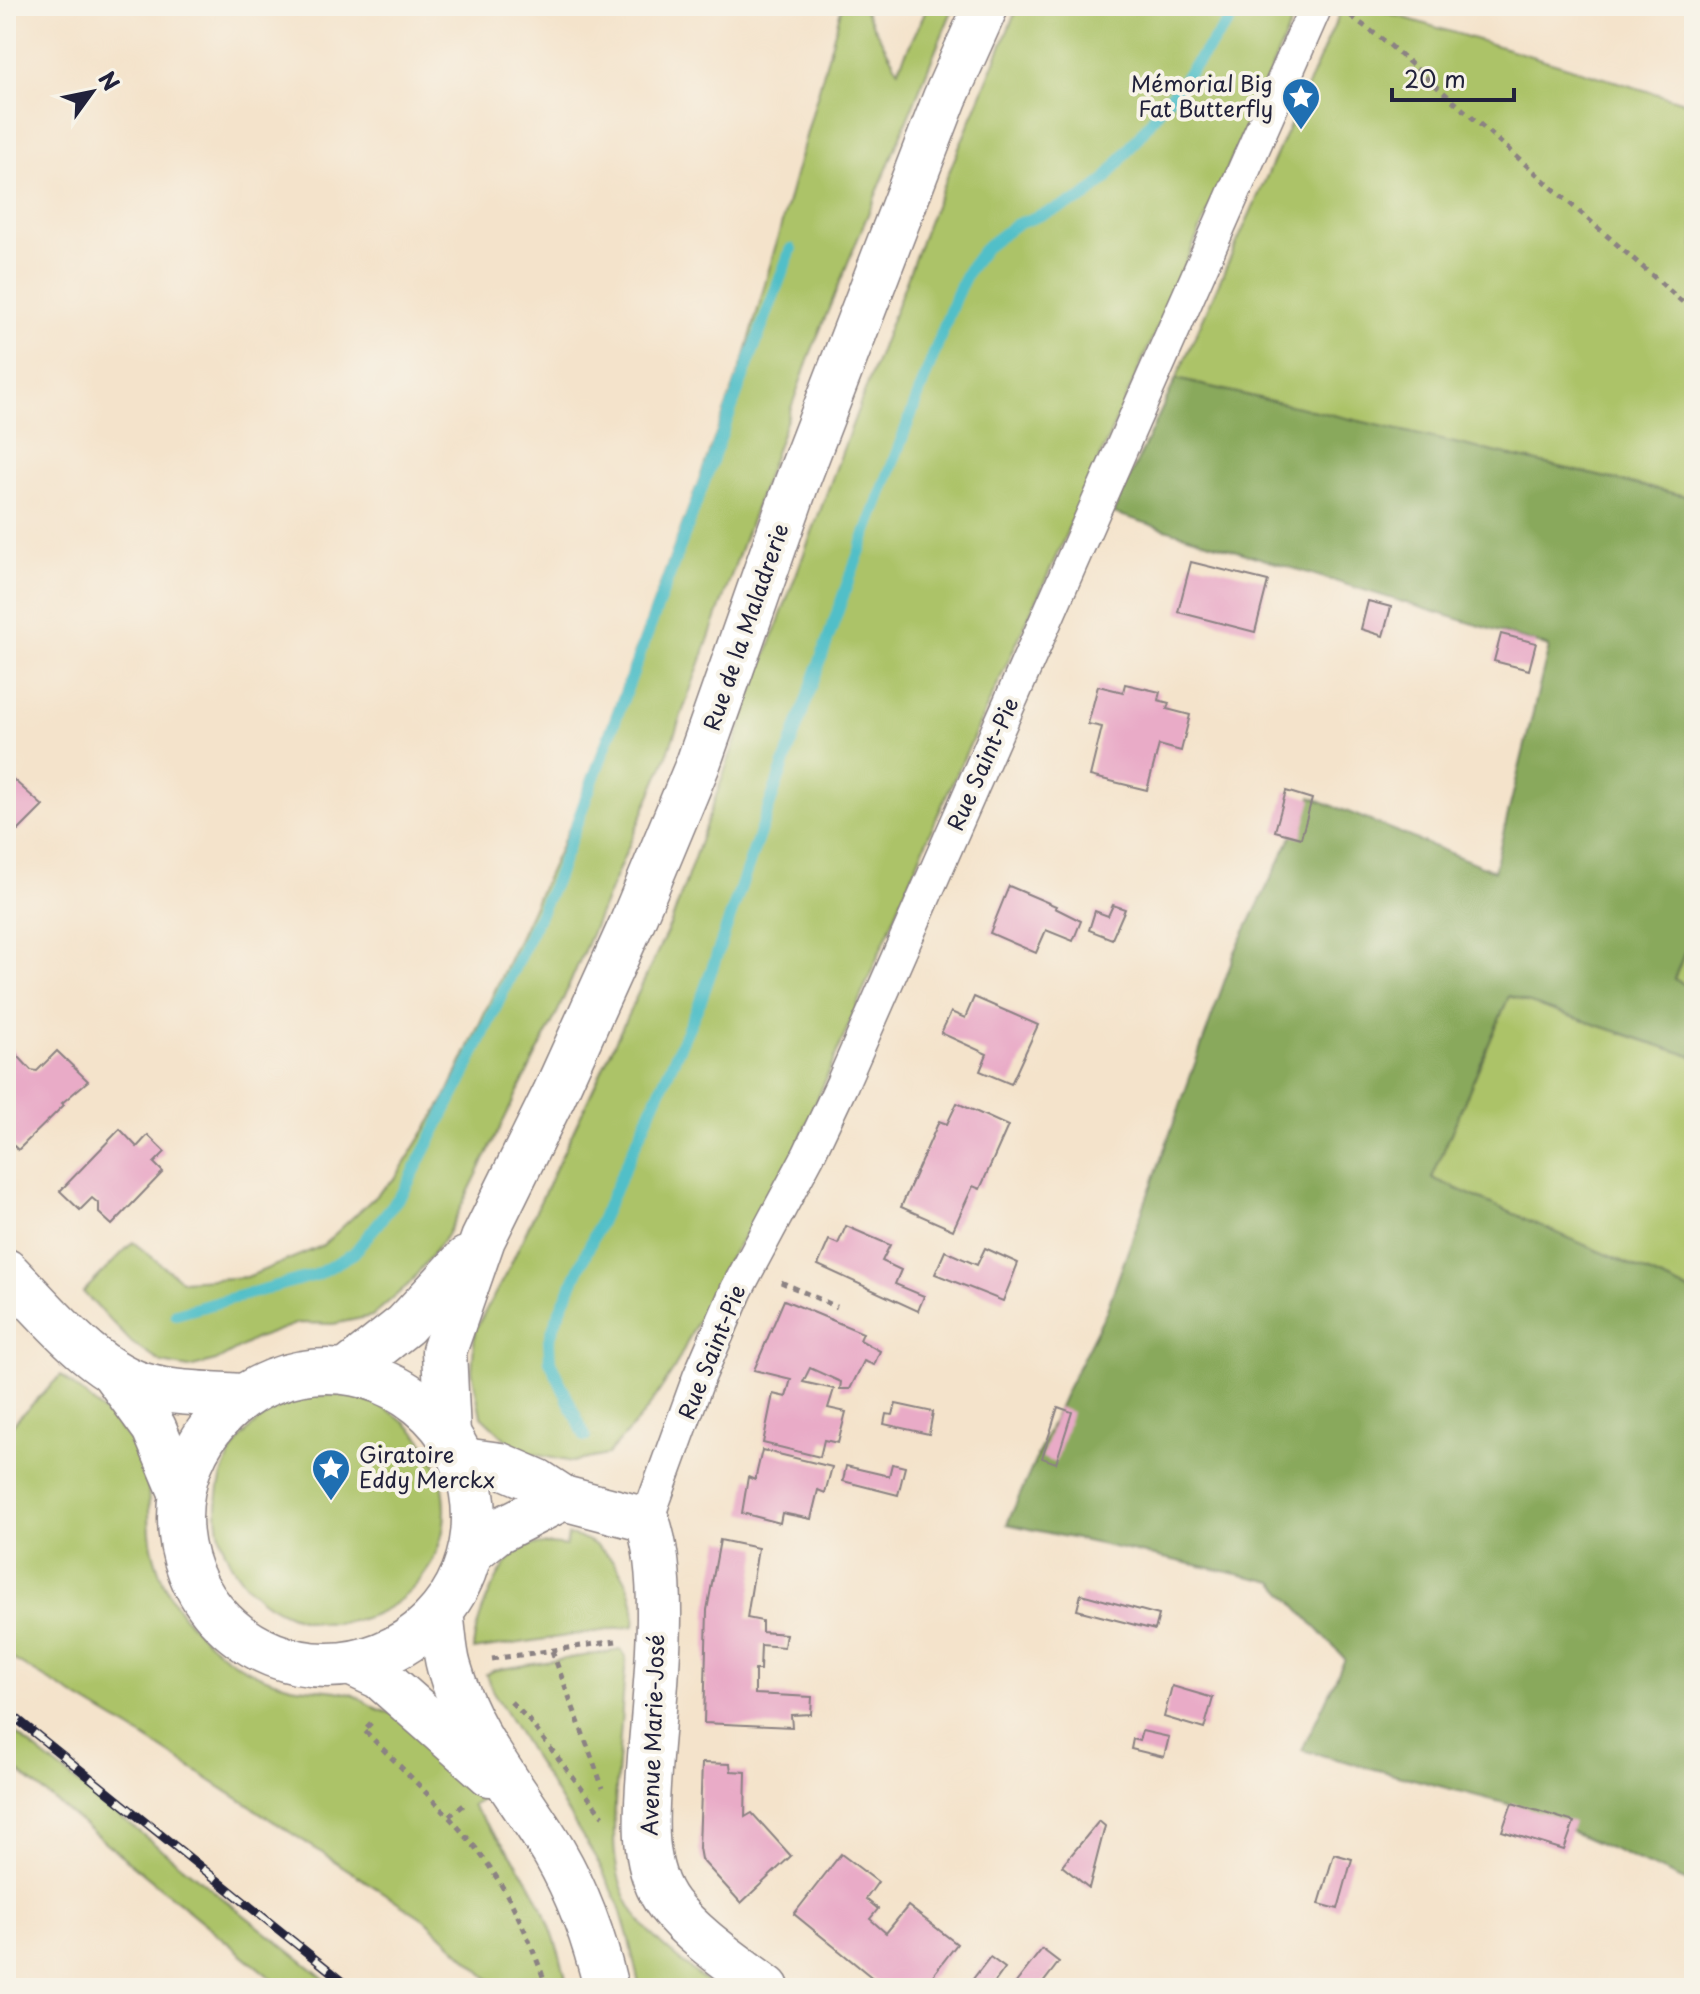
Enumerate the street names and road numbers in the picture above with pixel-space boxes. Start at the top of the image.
street label: Rue de la Maladrerie [694,518,796,735]
street label: Rue Saint-Pie [938,691,1026,835]
street label: Rue Saint-Pie [669,1279,753,1424]
street label: Avenue Marie-José [631,1634,672,1836]

